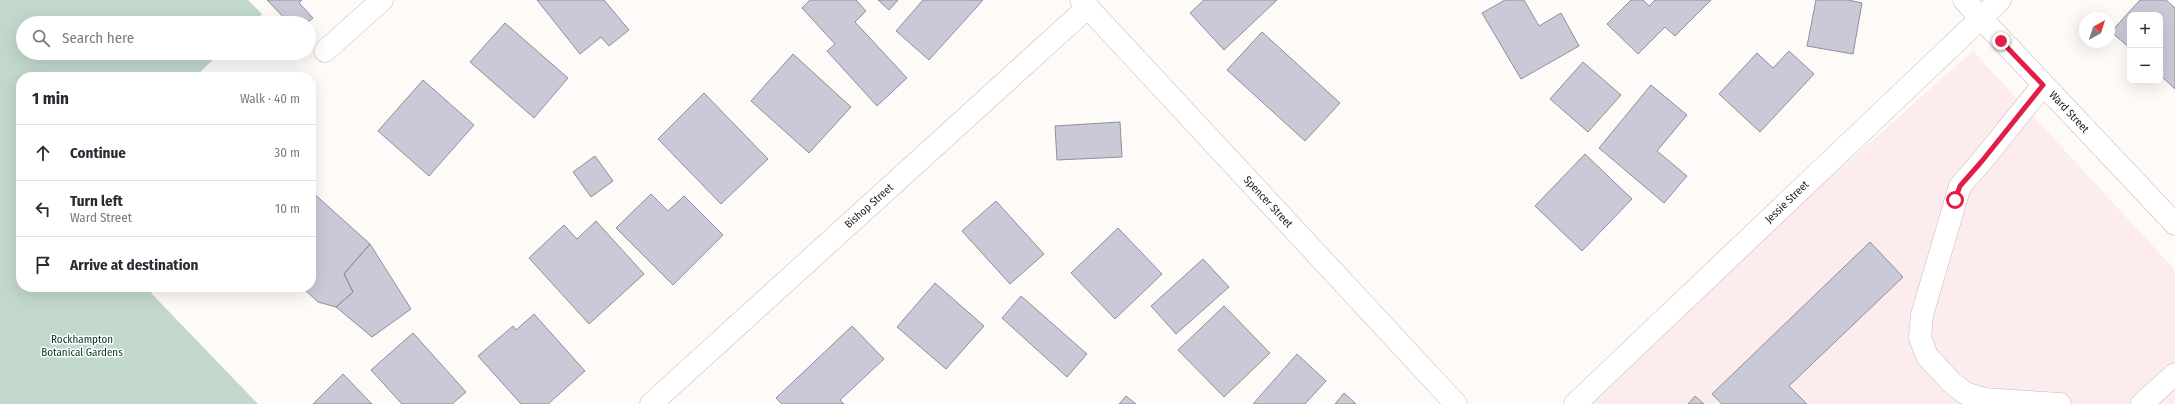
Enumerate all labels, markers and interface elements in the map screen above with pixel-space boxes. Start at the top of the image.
north arrow [2079,12,2115,48]
map controls [2127,12,2163,84]
button: + [2127,12,2163,48]
search box [16,16,316,60]
icon: search [30,27,52,49]
text: Search here [62,29,134,47]
route end [1992,32,2010,50]
button: − [2127,48,2163,84]
text: 1 min [32,88,69,109]
street label: Ward Street [2046,88,2092,136]
text: Walk · 40 m [240,91,300,106]
icon: ahead [32,142,54,164]
text: Continue [70,144,126,162]
text: 30 m [274,145,300,160]
street label: Spencer Street [1241,173,1296,231]
street label: Jessie Street [1763,178,1812,226]
street label: Bishop Street [842,181,896,231]
route start [1946,191,1964,209]
text: Turn left [70,192,123,210]
icon: left [32,198,54,220]
text: 10 m [275,201,300,216]
text: Ward Street [70,210,132,225]
icon: arrive [32,254,54,276]
text: Arrive at destination [70,256,198,274]
park label: Rockhampton Botanical Gardens [41,333,123,359]

